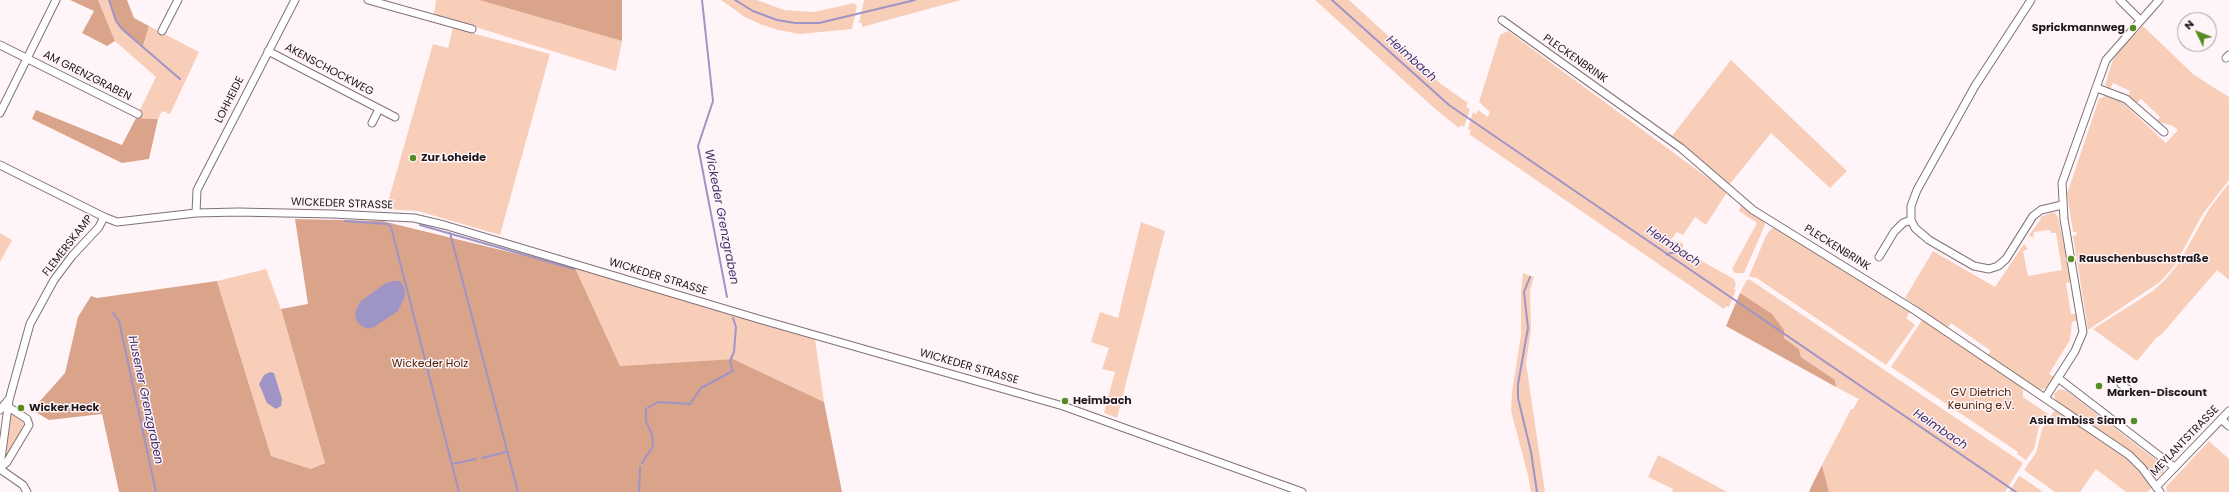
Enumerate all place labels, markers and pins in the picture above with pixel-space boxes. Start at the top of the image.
place label: Sprickmannweg [2032,21,2125,35]
marker: Sprickmannweg [2128,23,2138,33]
place label: Zur Loheide [421,151,486,165]
marker: Zur Loheide [408,153,418,163]
place label: Rauschenbuschstraße [2079,252,2208,266]
marker: Rauschenbuschstraße [2066,254,2076,264]
place label: Netto Marken-Discount [2107,373,2207,399]
marker: Netto Marken-Discount [2094,381,2104,391]
place label: Heimbach [1073,394,1132,408]
marker: Heimbach [1060,396,1070,406]
place label: Wicker Heck [29,401,99,415]
marker: Wicker Heck [16,403,26,413]
place label: Asia Imbiss Siam [2029,414,2126,428]
marker: Asia Imbiss Siam [2129,416,2139,426]

